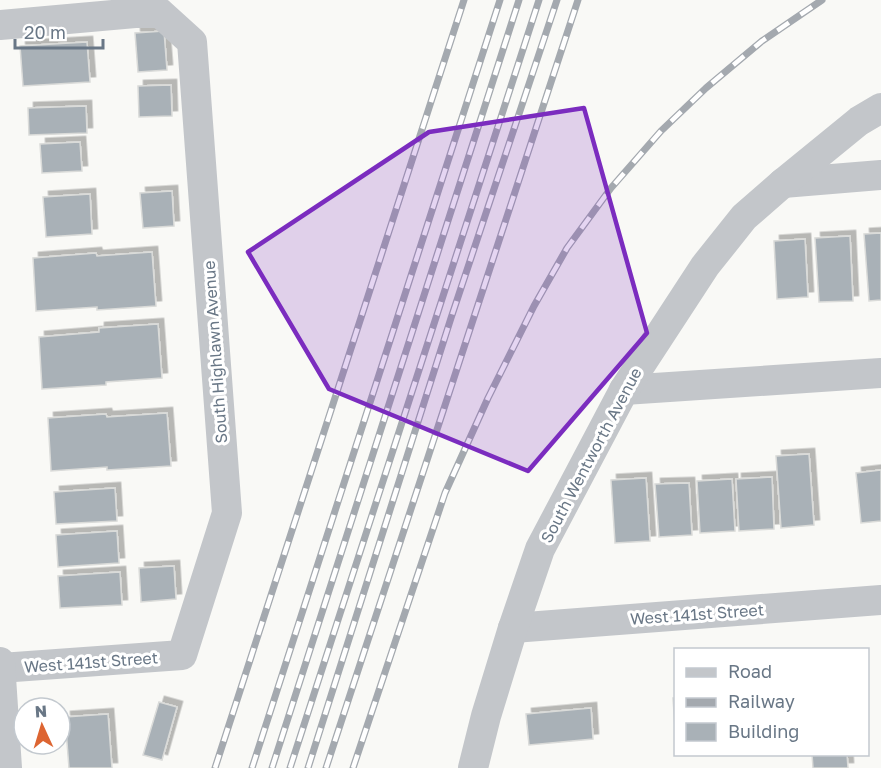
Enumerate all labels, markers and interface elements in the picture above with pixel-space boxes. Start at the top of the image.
scale bar [15,12,104,50]
text: 20 m [24,21,66,43]
street label: South Highlawn Avenue [199,260,231,444]
street label: South Wentworth Avenue [536,364,646,546]
street label: West 141st Street [629,599,765,629]
street label: West 141st Street [23,647,159,677]
legend [674,648,869,756]
text: Road [728,660,772,682]
text: Railway [728,690,795,712]
north arrow [12,696,72,756]
text: N [34,701,48,721]
text: Building [728,720,799,742]

